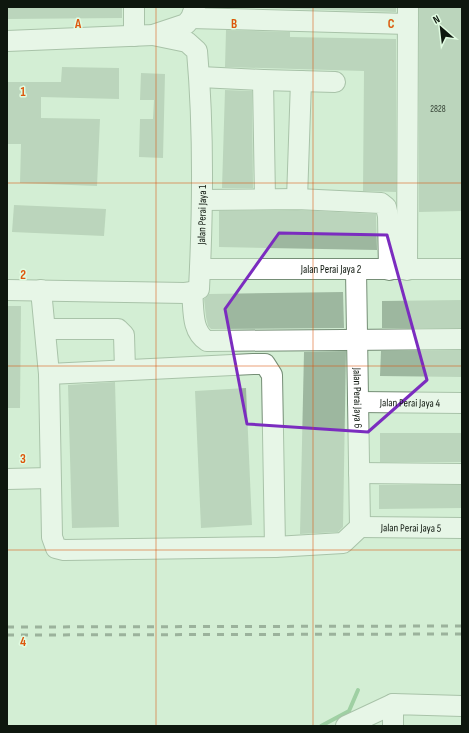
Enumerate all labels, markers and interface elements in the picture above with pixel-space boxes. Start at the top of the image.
north arrow [421,8,461,48]
text: N [431,12,442,27]
text: A [74,16,82,32]
text: B [231,16,237,32]
text: C [388,16,395,32]
text: 1 [20,84,26,100]
house number: 2828 [430,104,446,115]
street label: Jalan Perai Jaya 1 [194,185,209,246]
street label: Jalan Perai Jaya 2 [300,263,362,276]
text: 2 [20,267,26,283]
street label: Jalan Perai Jaya 6 [351,367,365,429]
street label: Jalan Perai Jaya 4 [379,396,441,409]
text: 3 [20,451,26,467]
street label: Jalan Perai Jaya 5 [380,521,441,534]
text: 4 [20,634,26,650]

